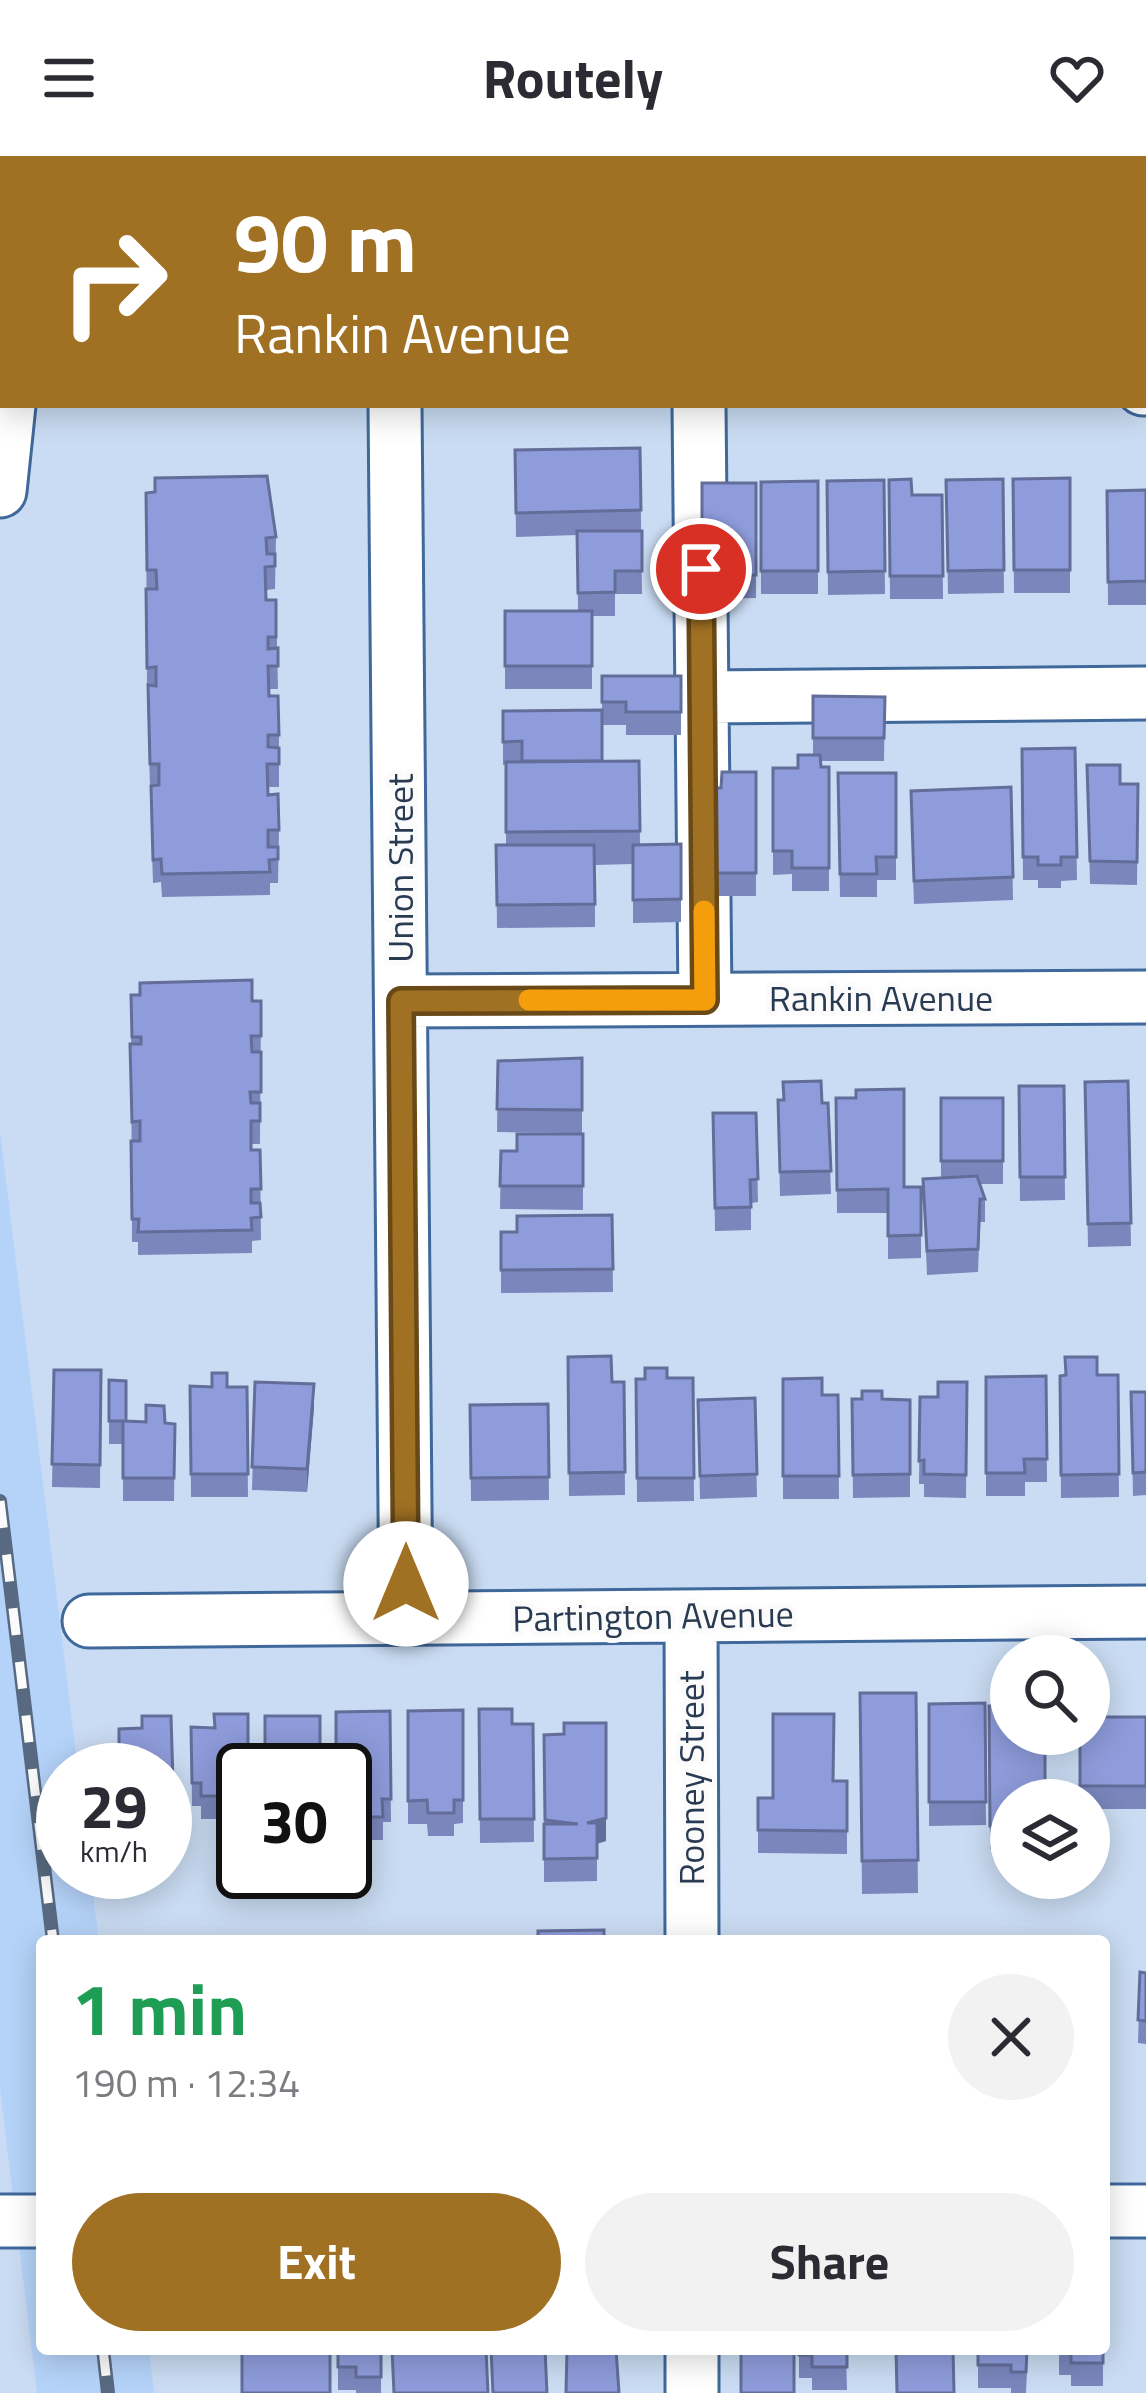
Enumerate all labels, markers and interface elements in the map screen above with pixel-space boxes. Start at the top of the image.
text: Routely [483,37,663,119]
icon: menu [36,45,102,111]
icon: heart [1044,45,1110,111]
text: 90 m [234,177,417,305]
icon: right [36,204,192,360]
text: Rankin Avenue [234,292,571,374]
pin [650,518,752,620]
icon: arrive [668,536,734,602]
street label: Union Street [372,773,427,963]
street label: Rankin Avenue [769,970,993,1025]
position arrow [343,1521,469,1647]
street label: Partington Avenue [512,1586,794,1645]
map controls [990,1635,1110,1899]
button: search [990,1635,1110,1755]
street label: Rooney Street [663,1670,718,1886]
speed limit sign: 30 [216,1743,372,1899]
text: 29 [80,1760,148,1851]
button: layers [990,1779,1110,1899]
text: km/h [80,1828,148,1874]
text: 1 min [72,1953,247,2063]
button: close [948,1974,1074,2100]
text: 190 m · 12:34 [72,2053,300,2112]
button: Exit [72,2193,561,2331]
button: Share [585,2193,1074,2331]

